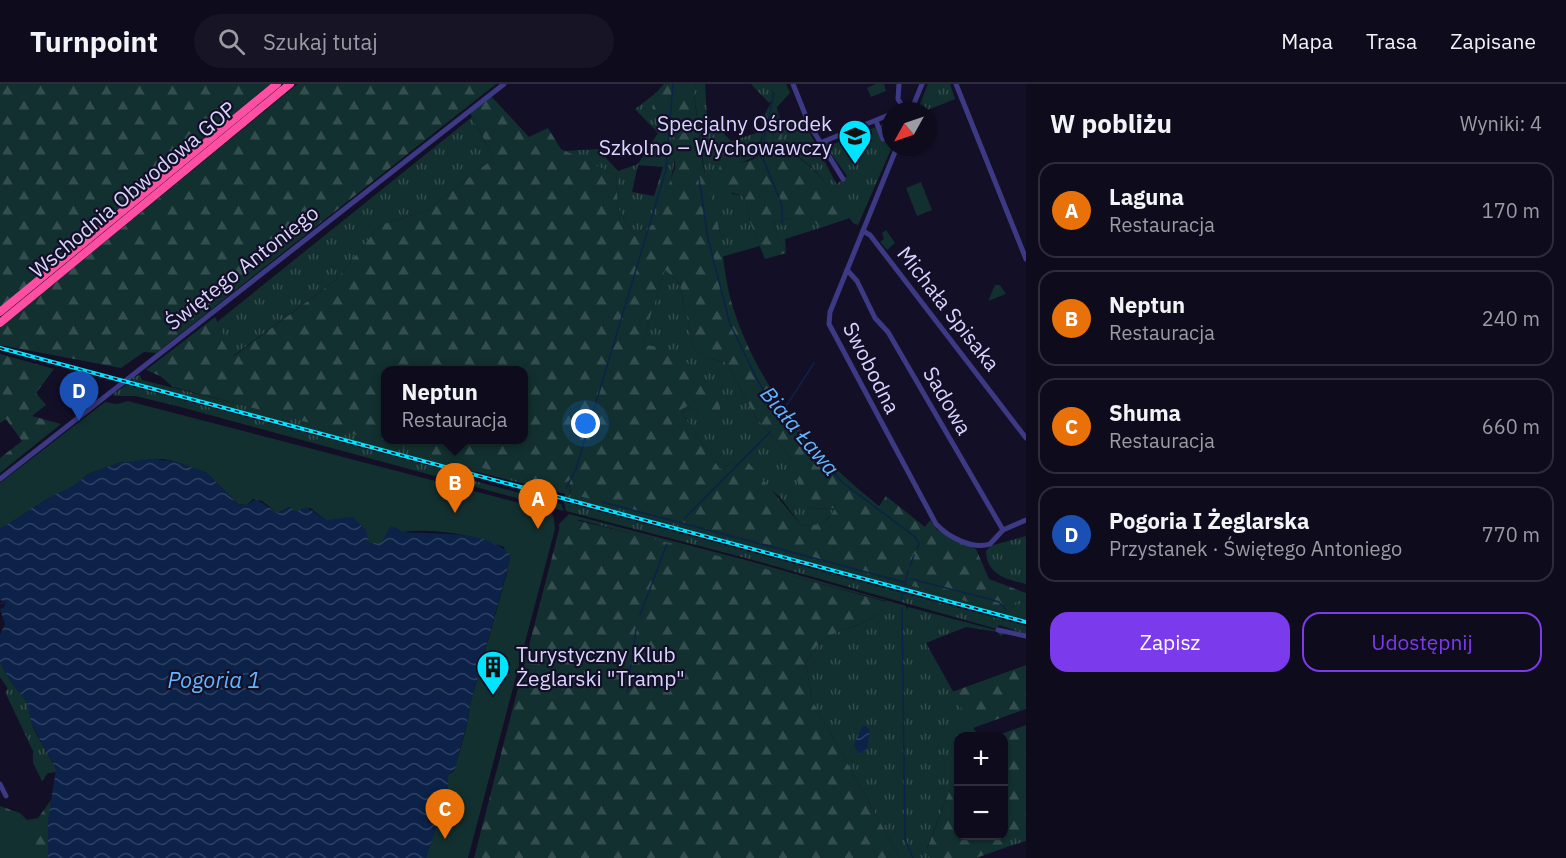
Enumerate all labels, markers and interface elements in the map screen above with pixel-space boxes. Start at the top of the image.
search box [194,14,614,68]
text: Turnpoint [30,23,158,60]
icon: search [215,25,248,58]
text: Szukaj tutaj [263,27,378,56]
text: Mapa [1281,27,1333,55]
text: Trasa [1366,27,1417,55]
text: Zapisane [1450,27,1536,55]
street label: Wschodnia Obwodowa GOP [23,95,241,284]
north arrow [882,102,936,156]
text: W pobliżu [1050,106,1172,140]
place label: Specjalny Ośrodek Szkolno – Wychowawczy [599,109,833,161]
text: Wyniki: 4 [1460,110,1542,137]
school or university icon: Specjalny Ośrodek Szkolno – Wychowawczy [837,118,873,165]
text: Laguna [1109,182,1184,211]
text: A [1065,197,1078,224]
text: 170 m [1482,197,1540,224]
street label: Świętego Antoniego [159,198,324,336]
text: Restauracja [1109,211,1215,238]
street label: Michała Spisaka [891,240,1006,377]
text: Neptun [1109,290,1185,319]
text: B [1065,305,1078,332]
text: 240 m [1482,305,1540,332]
street label: Swobodna [837,317,907,418]
text: Restauracja [1109,319,1215,346]
street label: Sadowa [917,361,979,440]
popup [381,366,528,444]
pin: D [60,372,98,421]
text: Neptun [402,377,478,406]
water label: Biała Ława [754,380,846,482]
text: Shuma [1109,398,1181,427]
text: Restauracja [402,406,507,433]
your location [571,409,600,438]
text: C [1065,413,1078,440]
text: 660 m [1482,413,1540,440]
text: Restauracja [1109,427,1215,454]
pin: B [436,464,474,513]
pin: A [518,480,558,529]
text: Pogoria I Żeglarska [1109,506,1310,535]
text: D [1065,521,1078,548]
text: 770 m [1482,521,1540,548]
text: Przystanek · Świętego Antoniego [1109,535,1402,562]
button: Zapisz [1050,612,1290,672]
button: Udostępnij [1302,612,1542,672]
place label: Turystyczny Klub Żeglarski "Tramp" [516,640,685,692]
building icon: Turystyczny Klub Żeglarski "Tramp" [475,649,511,696]
water label: Pogoria 1 [167,665,261,694]
map controls [954,732,1008,840]
button: + [954,732,1008,786]
button: − [954,786,1008,840]
pin: C [426,790,464,839]

